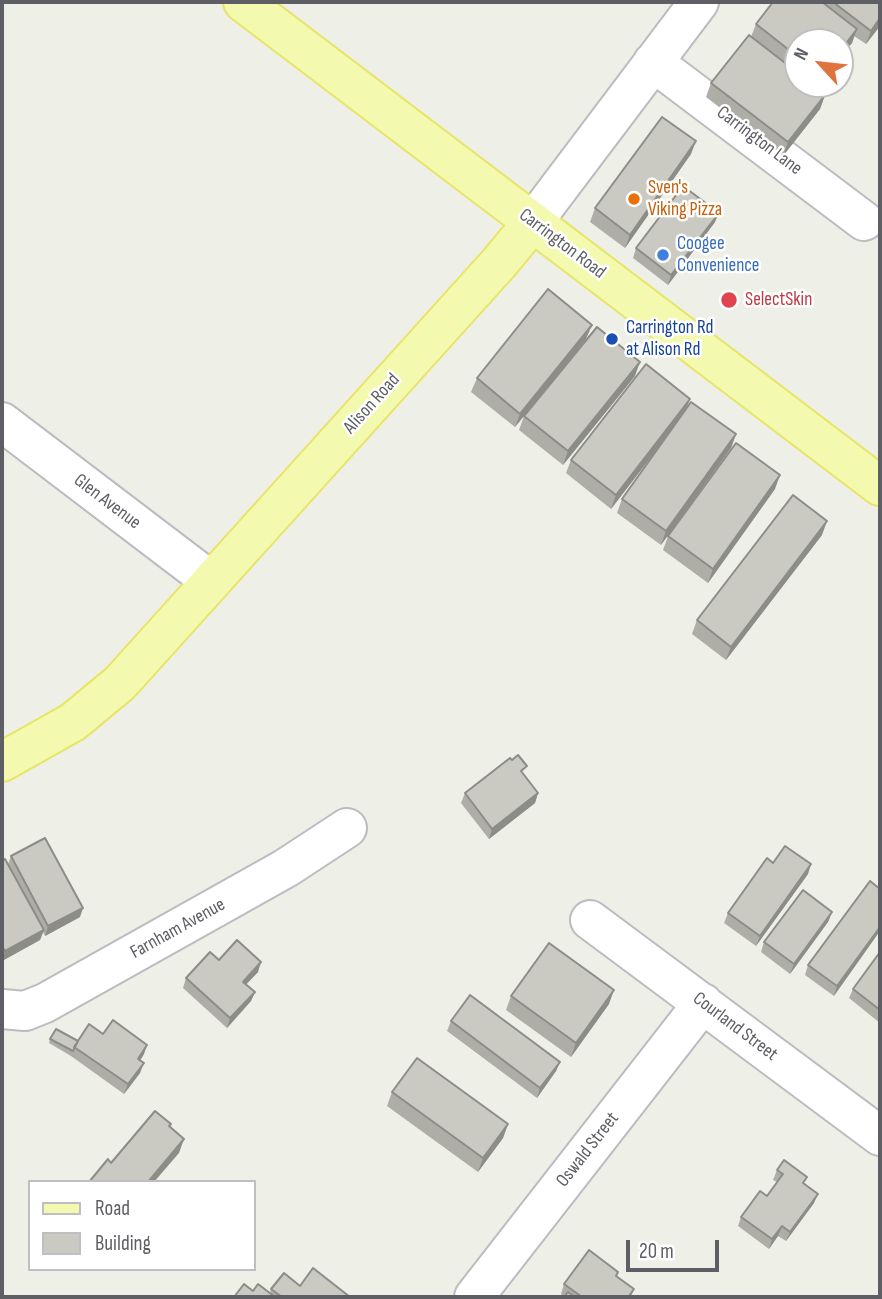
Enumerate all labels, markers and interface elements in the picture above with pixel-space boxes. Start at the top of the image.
north arrow [784,28,854,98]
text: N [789,44,814,64]
street label: Carrington Lane [712,101,806,181]
place label: Sven's Viking Pizza [648,177,722,221]
marker: Sven's Viking Pizza [626,191,642,207]
street label: Carrington Road [514,204,610,284]
place label: Coogee Convenience [677,233,759,277]
marker: Coogee Convenience [655,247,671,263]
place label: SelectSkin [745,289,812,311]
marker: SelectSkin [719,290,739,310]
place label: Carrington Rd at Alison Rd [626,317,713,361]
marker: Carrington Rd at Alison Rd [604,331,620,347]
street label: Alison Road [339,369,405,439]
street label: Glen Avenue [69,469,145,535]
street label: Farnham Avenue [127,894,229,964]
street label: Courland Street [688,988,782,1066]
street label: Oswald Street [552,1108,624,1192]
legend [28,1180,256,1271]
text: Road [95,1196,130,1221]
scale bar [630,1226,723,1270]
text: Building [95,1231,151,1256]
text: 20 m [639,1239,674,1264]

